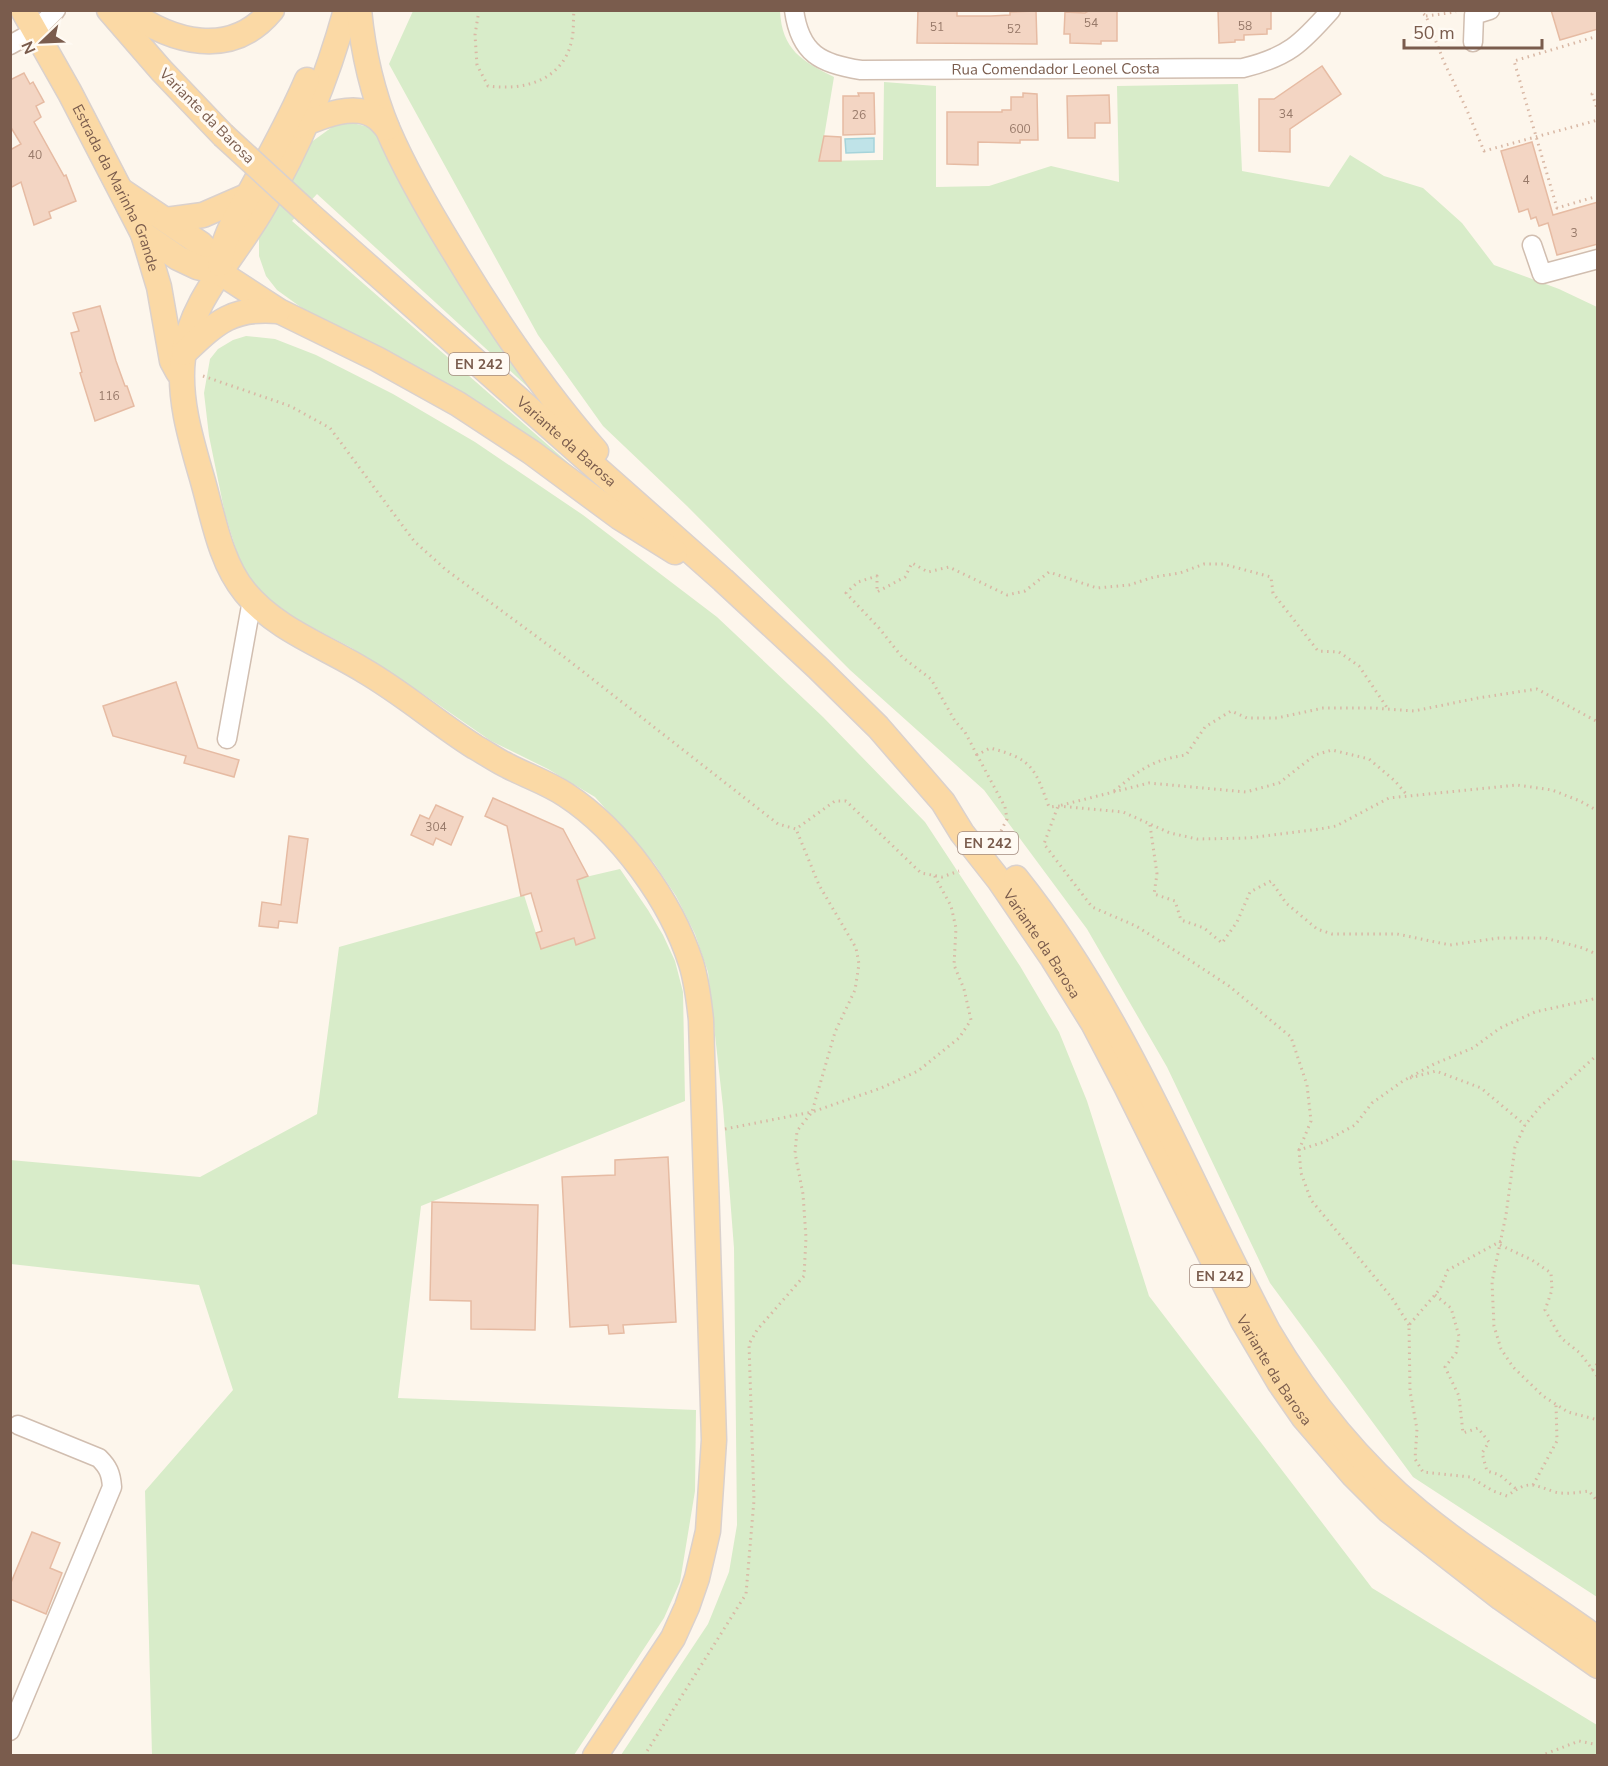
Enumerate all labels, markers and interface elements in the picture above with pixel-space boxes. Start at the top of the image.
north arrow [12,12,72,72]
scale bar [1404,12,1542,50]
house number: 54 [1084,15,1098,31]
house number: 58 [1238,18,1252,34]
house number: 51 [930,19,944,35]
house number: 52 [1007,21,1021,37]
text: 50 m [1413,21,1455,45]
text: N [17,38,42,57]
street label: Rua Comendador Leonel Costa [951,58,1160,80]
street label: Variante da Barosa [154,63,259,168]
street label: Estrada da Marinha Grande [68,101,164,274]
house number: 34 [1279,106,1293,122]
house number: 26 [852,107,866,123]
house number: 600 [1009,121,1031,137]
house number: 40 [28,147,42,163]
house number: 4 [1522,172,1530,188]
house number: 3 [1570,225,1578,241]
road number: EN 242 [449,353,509,375]
house number: 116 [98,388,120,404]
street label: Variante da Barosa [511,391,621,491]
house number: 304 [425,819,447,835]
road number: EN 242 [958,832,1018,854]
street label: Variante da Barosa [998,885,1085,1002]
road number: EN 242 [1190,1265,1250,1287]
street label: Variante da Barosa [1231,1311,1316,1430]

